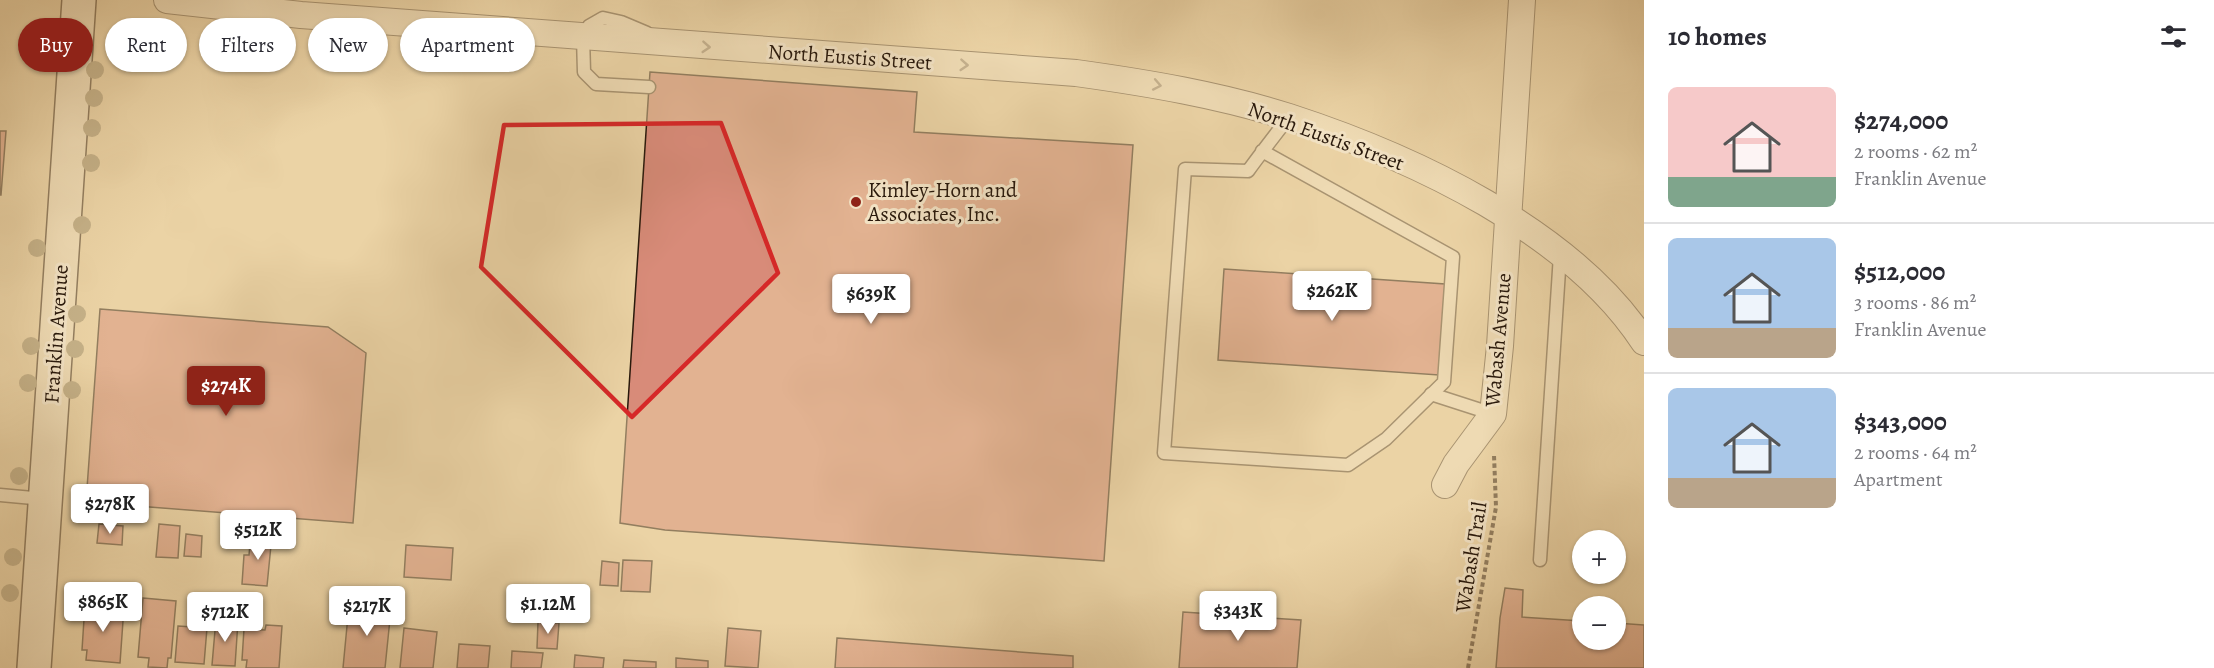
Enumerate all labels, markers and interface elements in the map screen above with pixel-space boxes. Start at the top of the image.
chip: Buy [18,18,93,72]
chip: Rent [105,18,187,72]
chip: Filters [199,18,296,72]
chip: New [308,18,388,72]
chip: Apartment [400,18,535,72]
text: 10 homes [1668,19,1767,54]
icon: filters [2157,20,2190,53]
street label: North Eustis Street [767,37,933,77]
one-way arrow [702,40,711,53]
one-way arrow [959,58,968,71]
one-way arrow [1152,78,1162,91]
street label: North Eustis Street [1244,95,1408,177]
text: $274,000 [1854,103,1948,138]
icon: home [1716,111,1788,183]
text: 2 rooms · 62 m² [1854,138,1977,165]
text: Franklin Avenue [1854,165,1987,192]
place label: Kimley-Horn and Associates, Inc. [867,176,1018,228]
marker: Kimley-Horn and Associates, Inc. [849,195,863,209]
text: $512,000 [1854,254,1945,289]
icon: home [1716,262,1788,334]
street label: Franklin Avenue [37,264,75,404]
pin: $262K [1290,271,1374,322]
street label: Wabash Avenue [1478,272,1518,409]
pin: $639K [829,274,913,325]
text: $262K [1306,277,1358,304]
text: $639K [846,280,896,307]
text: 3 rooms · 86 m² [1854,289,1976,316]
text: Franklin Avenue [1854,316,1987,343]
pin: $274K [184,366,268,417]
text: $274K [201,372,251,399]
text: $343,000 [1854,404,1947,439]
icon: home [1716,412,1788,484]
text: 2 rooms · 64 m² [1854,439,1977,466]
text: Apartment [1854,466,1943,493]
pin: $278K [68,484,152,535]
text: $278K [85,490,135,517]
street label: Wabash Trail [1448,500,1494,615]
pin: $512K [216,510,300,561]
text: $512K [234,516,282,543]
map controls [1572,530,1626,650]
button: + [1572,530,1626,584]
pin: $865K [61,582,145,633]
pin: $1.12M [499,584,597,635]
pin: $217K [325,586,409,637]
text: $865K [78,588,128,615]
text: $1.12M [520,590,576,617]
pin: $343K [1196,591,1280,642]
pin: $712K [183,592,267,643]
text: $217K [343,592,391,619]
button: − [1572,596,1626,650]
text: $343K [1213,597,1263,624]
text: $712K [201,598,249,625]

